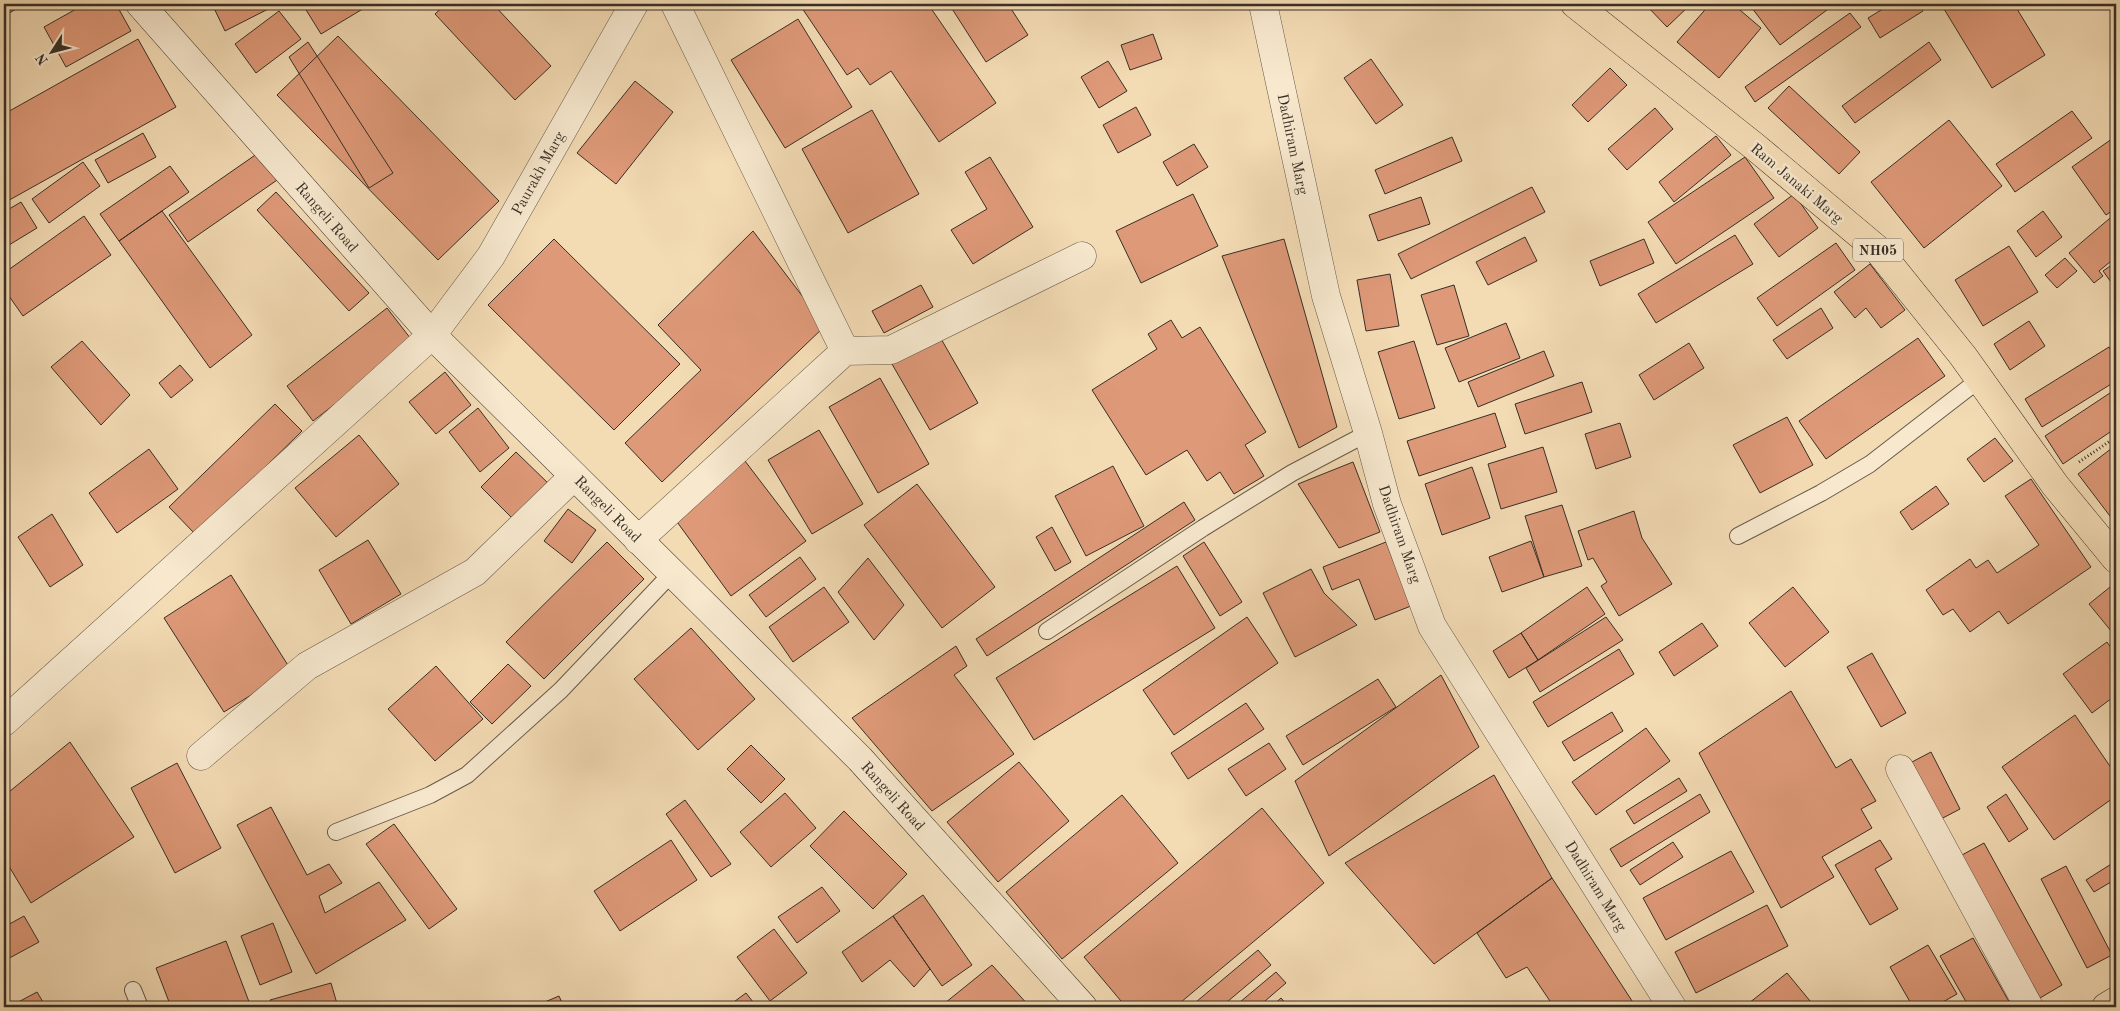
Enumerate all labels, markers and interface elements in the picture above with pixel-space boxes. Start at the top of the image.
north arrow [28,28,78,78]
text: N [33,50,51,67]
street label: Dadhiram Marg [1273,92,1310,196]
street label: Paurakh Marg [510,129,568,218]
street label: Ram Janaki Marg [1747,141,1845,227]
street label: Rangeli Road [292,180,360,256]
road number: NH05 [1853,238,1903,262]
street label: Rangeli Road [571,474,643,546]
street label: Dadhiram Marg [1375,483,1422,586]
street label: Rangeli Road [857,760,927,834]
street label: Dadhiram Marg [1561,839,1628,934]

